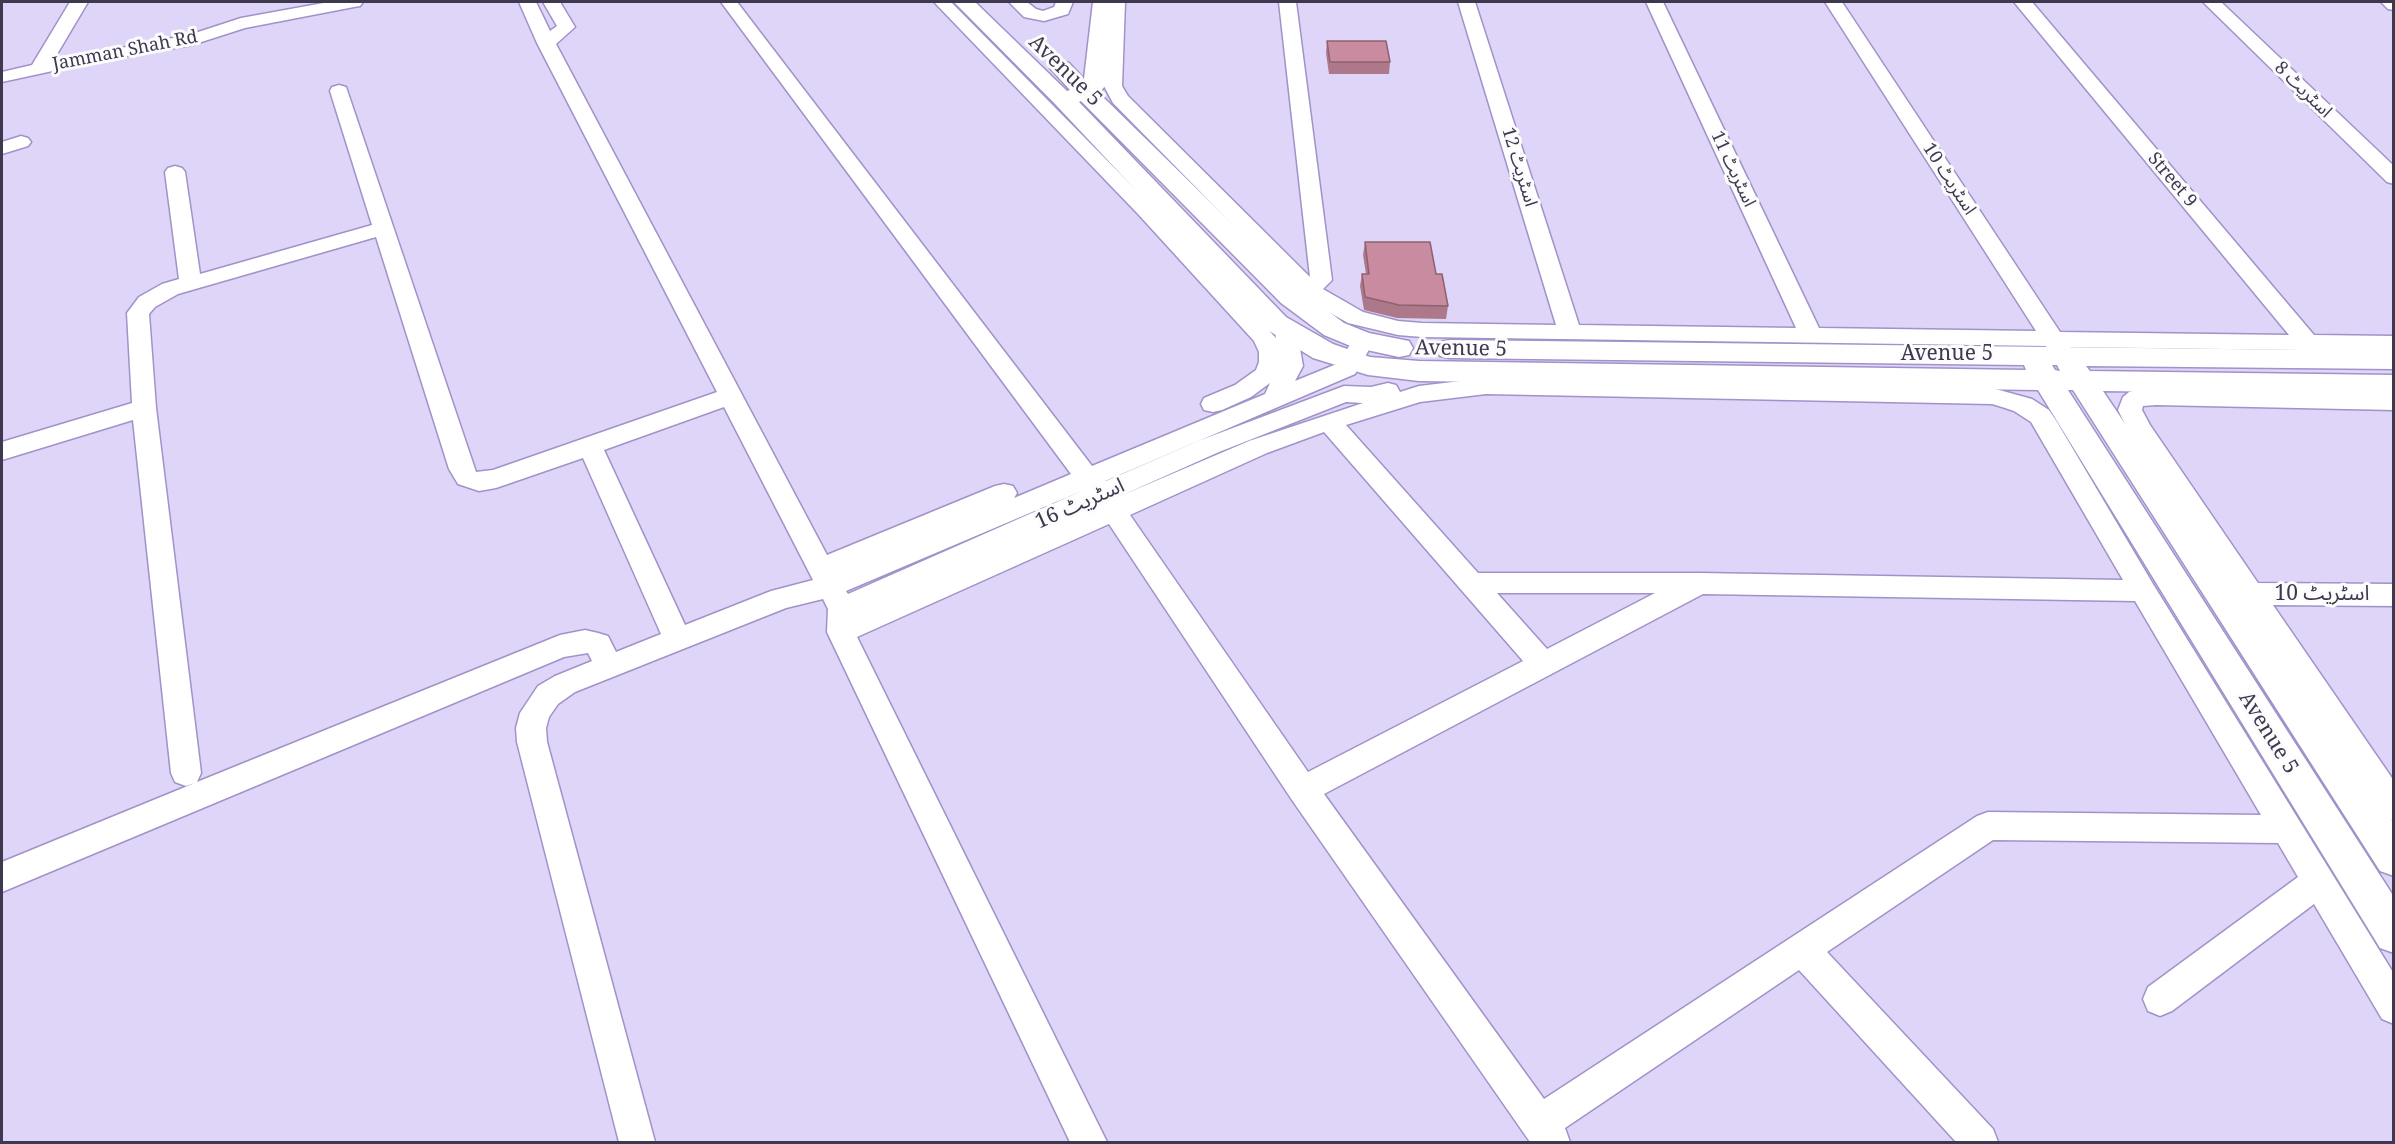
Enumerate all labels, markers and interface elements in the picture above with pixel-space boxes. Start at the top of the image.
street label: Jamman Shah Rd [51,26,199,76]
street label: Avenue 5 [1023,30,1107,112]
street label: اسٹریٹ 8 [2270,57,2336,123]
street label: اسٹریٹ 12 [1497,125,1541,209]
street label: اسٹریٹ 11 [1706,127,1760,211]
street label: اسٹریٹ 10 [1918,139,1980,219]
street label: Street 9 [2143,148,2201,212]
street label: Avenue 5 [1415,336,1507,362]
street label: Avenue 5 [1901,341,1993,367]
street label: اسٹریٹ 16 [1031,473,1129,535]
street label: اسٹریٹ 10 [2274,581,2370,607]
street label: Avenue 5 [2233,687,2303,779]

